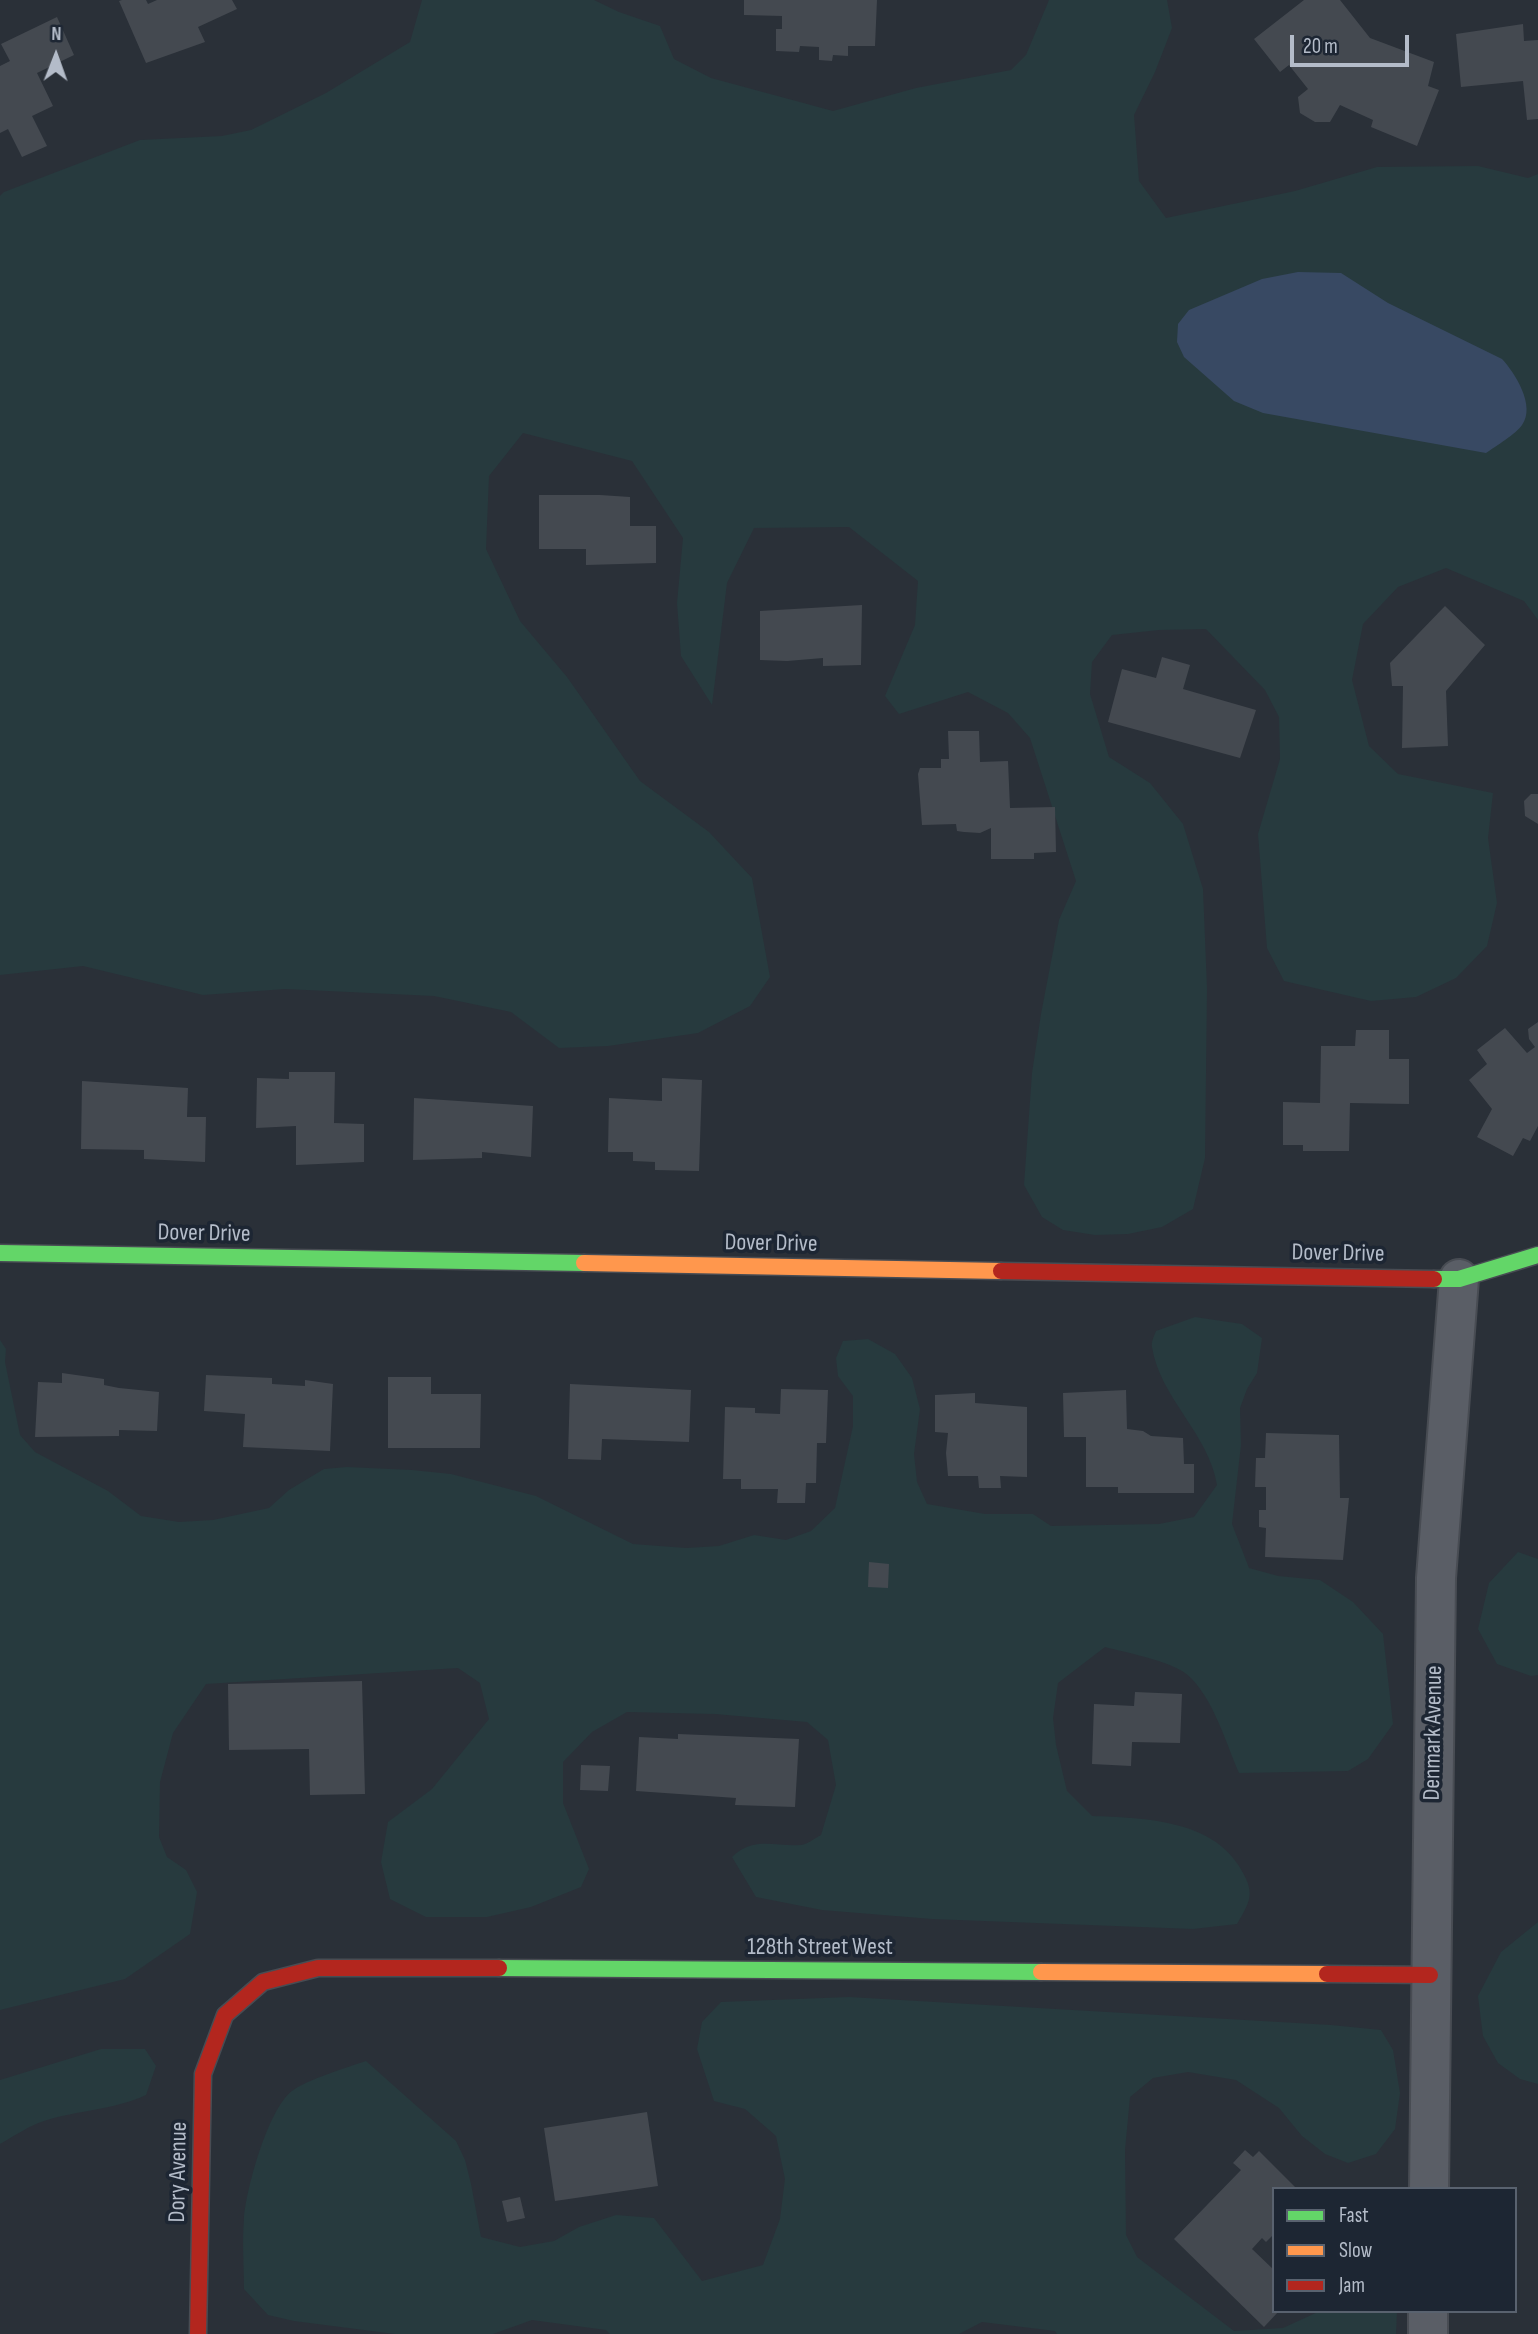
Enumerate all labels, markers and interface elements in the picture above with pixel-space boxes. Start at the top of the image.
north arrow [21,21,91,91]
scale bar [1293,21,1412,65]
text: N [51,23,62,46]
text: 20 m [1303,34,1338,59]
street label: Dover Drive [157,1219,251,1249]
street label: Dover Drive [724,1229,818,1259]
street label: Dover Drive [1291,1239,1385,1269]
street label: Denmark Avenue [1418,1665,1450,1801]
street label: 128th Street West [747,1934,893,1962]
street label: Dory Avenue [164,2121,194,2223]
legend [1272,2187,1517,2313]
text: Fast [1339,2203,1369,2228]
text: Slow [1339,2238,1372,2263]
text: Jam [1339,2273,1365,2298]

